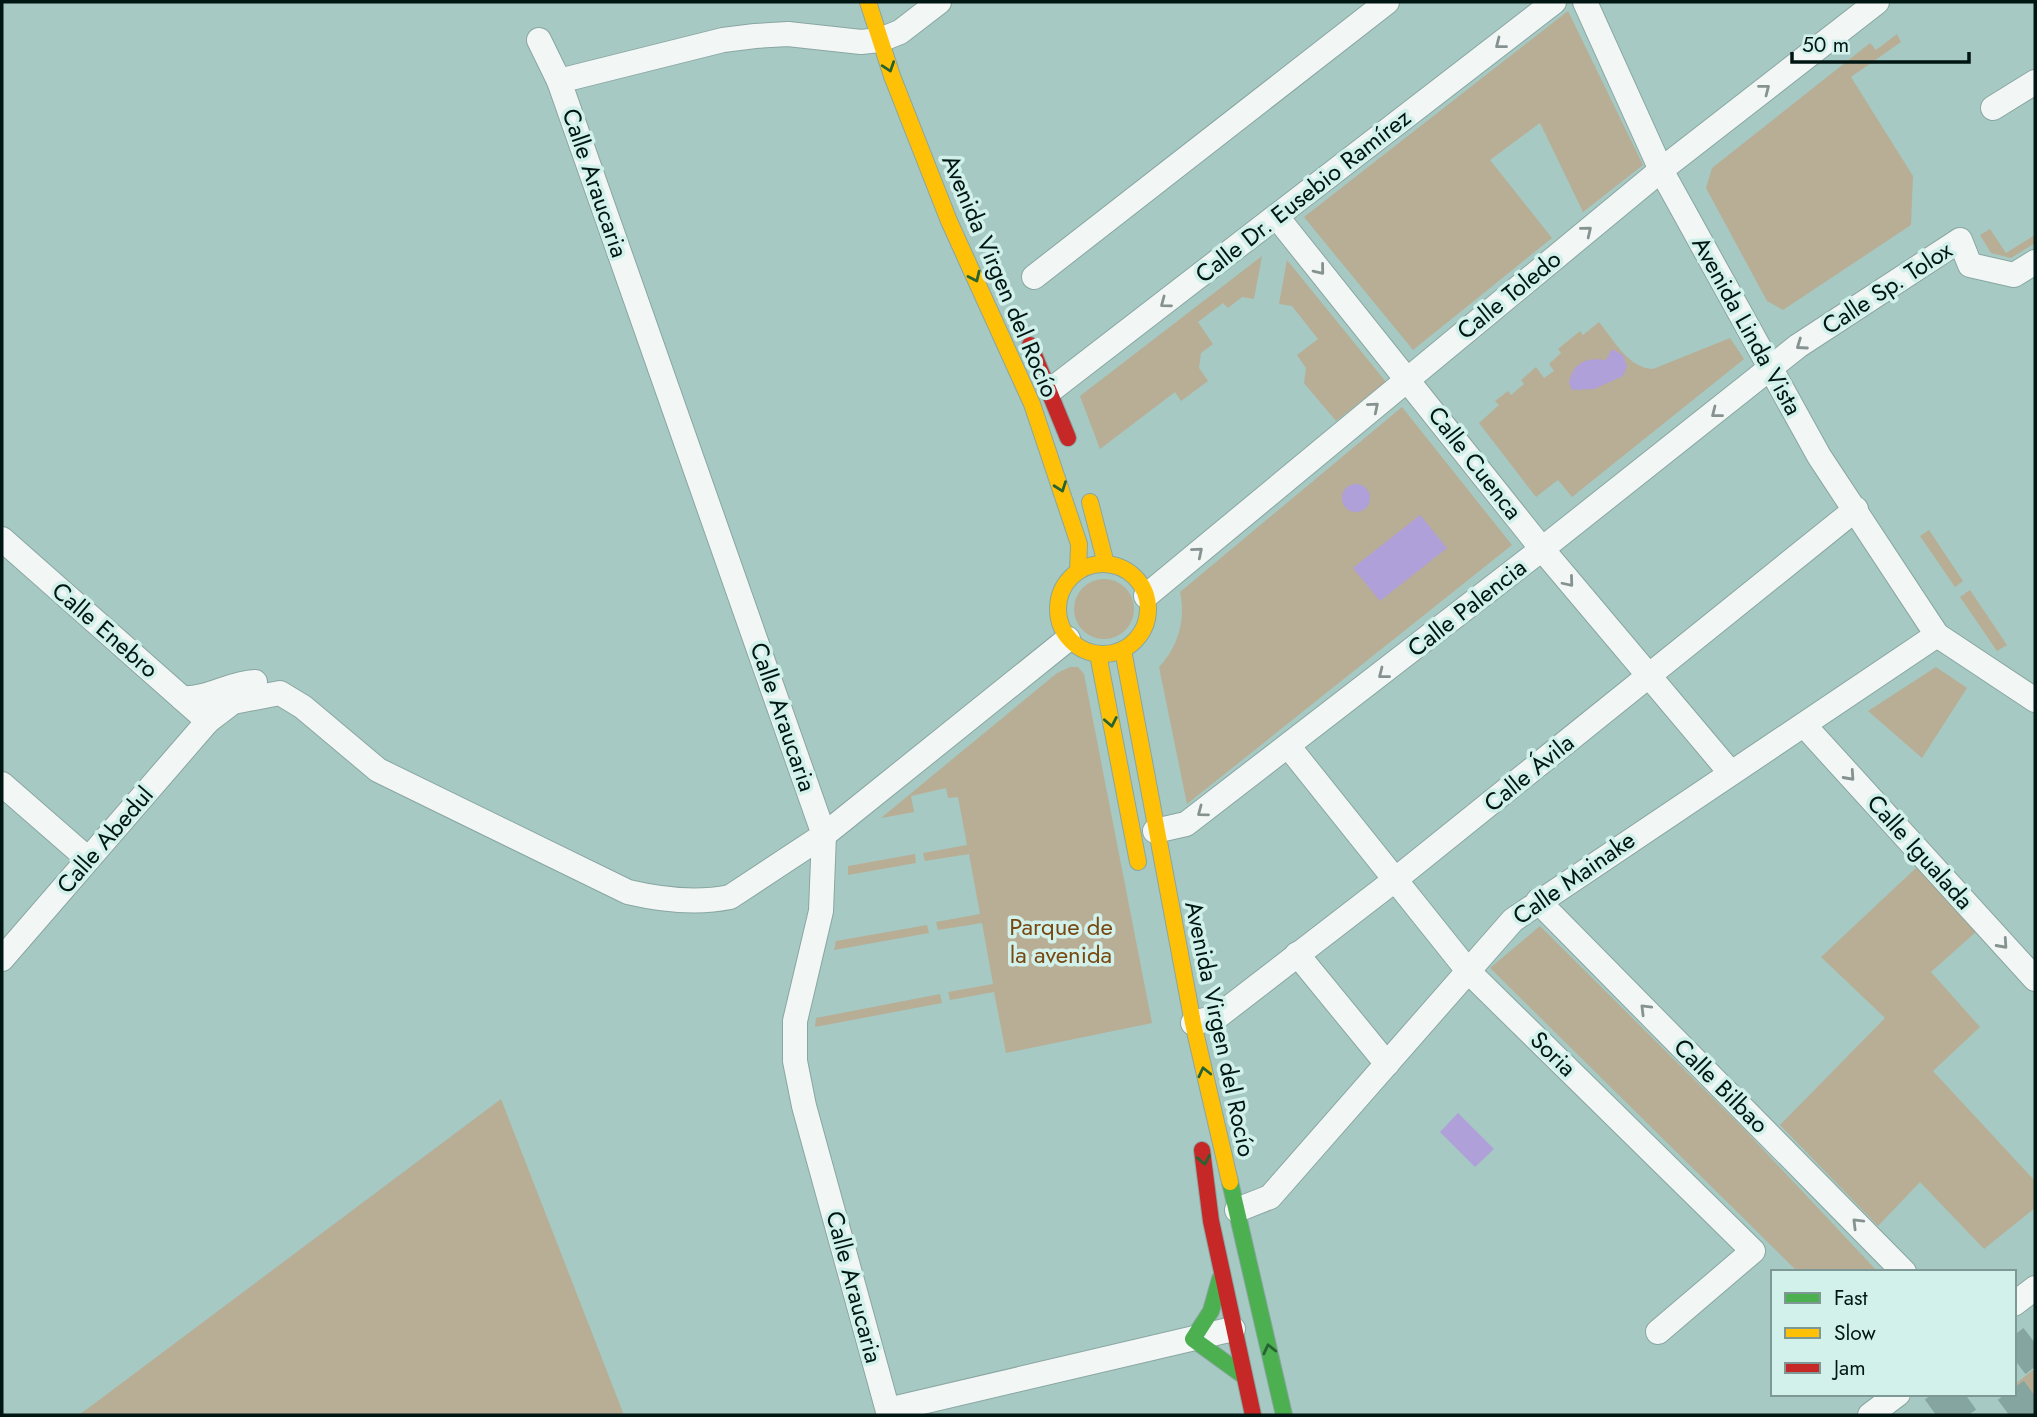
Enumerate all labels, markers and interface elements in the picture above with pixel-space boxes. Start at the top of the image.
scale bar [1792,21,1969,65]
text: 50 m [1802,30,1849,60]
one-way arrow [1495,35,1508,48]
one-way arrow [881,60,895,72]
one-way arrow [1757,85,1769,98]
street label: Calle Dr. Eusebio Ramírez [1188,100,1418,291]
street label: Calle Araucaria [554,103,637,262]
street label: Avenida Virgen del Rocío [933,149,1067,402]
one-way arrow [1578,227,1591,239]
street label: Avenida Linda Vista [1684,230,1811,422]
street label: Calle Sp. Tolox [1815,232,1959,343]
street label: Calle Toledo [1449,242,1568,348]
one-way arrow [1312,262,1325,274]
one-way arrow [967,270,981,282]
one-way arrow [1161,295,1173,308]
one-way arrow [1796,337,1809,349]
street label: Calle Cuenca [1420,398,1531,527]
one-way arrow [1365,403,1378,415]
one-way arrow [1712,404,1724,417]
one-way arrow [1053,481,1067,493]
one-way arrow [1190,548,1203,560]
street label: Calle Palencia [1400,550,1534,665]
street label: Calle Enebro [44,573,166,686]
one-way arrow [1561,574,1574,586]
street label: Calle Araucaria [742,637,825,796]
one-way arrow [1378,665,1390,678]
one-way arrow [1102,715,1117,727]
street label: Calle Ávila [1476,725,1581,820]
one-way arrow [1842,768,1854,781]
street label: Calle Abedul [48,778,161,901]
street label: Calle Igualada [1859,786,1982,917]
one-way arrow [1197,804,1210,816]
street label: Calle Mainake [1505,822,1642,933]
street label: Avenida Virgen del Rocío [1176,898,1265,1160]
park label: Parque de la avenida [1009,909,1113,972]
one-way arrow [1995,936,2008,949]
one-way arrow [1641,1005,1653,1017]
street label: Soria [1522,1023,1584,1084]
street label: Calle Bilbao [1666,1030,1777,1141]
one-way arrow [1198,1067,1212,1079]
one-way arrow [1196,1154,1211,1166]
street label: Calle Araucaria [817,1207,892,1367]
one-way arrow [1852,1218,1865,1231]
legend [1771,1270,2016,1396]
text: Fast [1834,1283,1867,1313]
text: Slow [1834,1318,1876,1348]
one-way arrow [1262,1343,1277,1355]
text: Jam [1831,1353,1866,1383]

